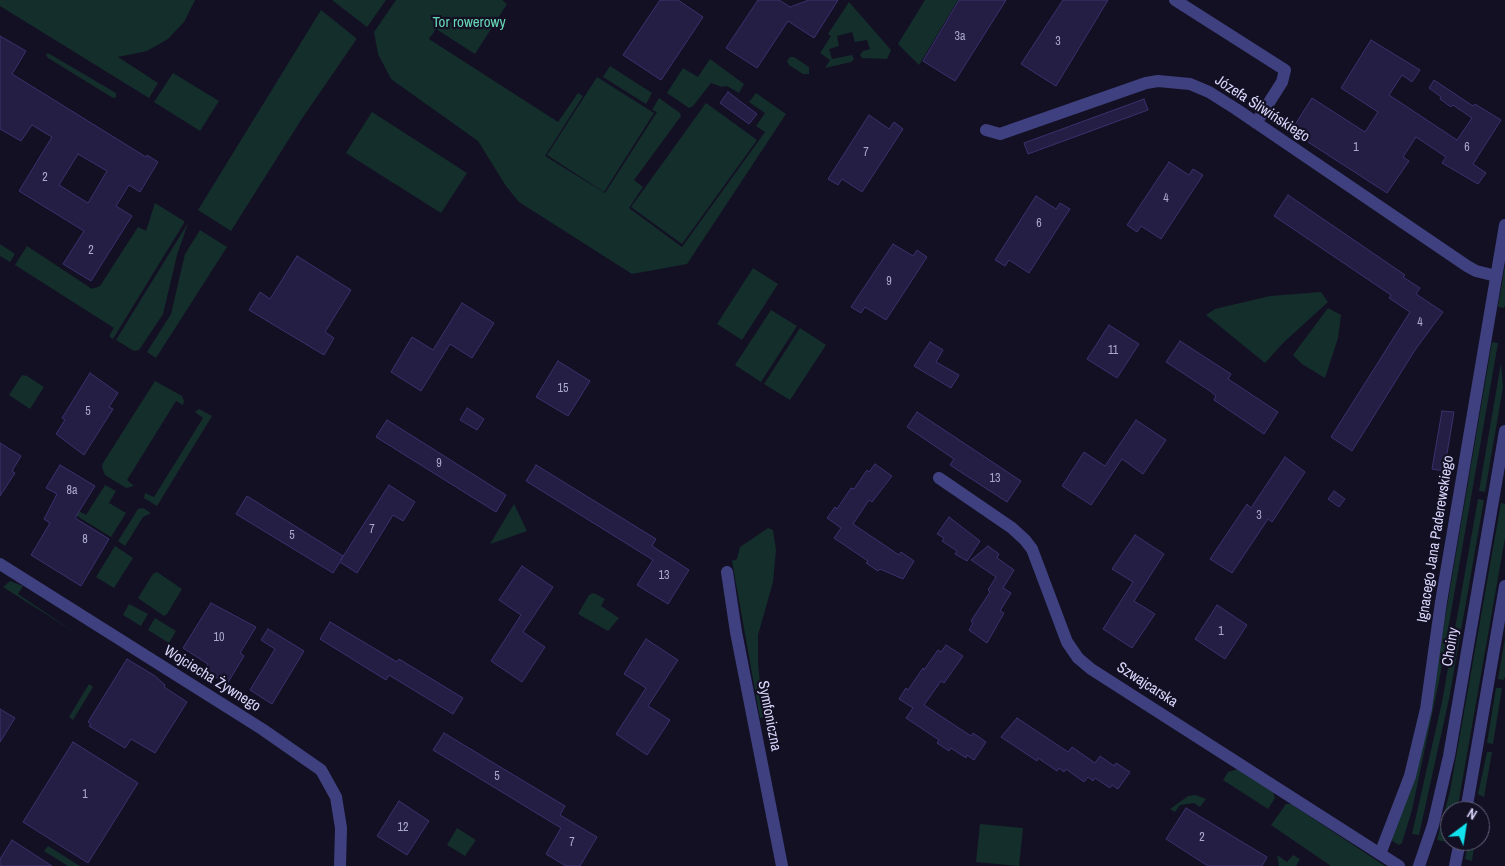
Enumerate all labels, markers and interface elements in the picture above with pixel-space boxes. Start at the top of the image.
park label: Tor rowerowy [432,14,506,32]
house number: 3a [955,30,965,44]
house number: 3 [1055,35,1061,49]
street label: Józefa Śliwińskiego [1211,72,1313,146]
house number: 1 [1353,141,1359,155]
house number: 6 [1464,141,1470,155]
house number: 7 [863,146,869,160]
house number: 2 [42,171,48,185]
house number: 4 [1163,192,1169,206]
house number: 6 [1036,217,1042,231]
house number: 2 [88,244,94,258]
house number: 9 [886,275,892,289]
house number: 4 [1417,316,1423,330]
house number: 11 [1108,344,1118,358]
house number: 15 [558,382,568,396]
house number: 5 [85,405,91,419]
street label: Ignacego Jana Paderewskiego [1414,454,1458,624]
house number: 9 [436,457,442,471]
house number: 13 [990,472,1000,486]
house number: 8a [67,484,77,498]
house number: 3 [1256,509,1262,523]
house number: 7 [369,523,375,537]
house number: 5 [289,529,295,543]
house number: 8 [82,533,88,547]
house number: 13 [659,569,669,583]
house number: 1 [1218,625,1224,639]
street label: Choiny [1439,626,1463,668]
house number: 10 [214,631,224,645]
street label: Wojciecha Żywnego [160,642,264,716]
street label: Szwajcarska [1113,659,1181,711]
street label: Symfoniczna [753,679,785,753]
house number: 5 [494,770,500,784]
house number: 1 [82,788,88,802]
north arrow [1440,801,1490,851]
text: N [1464,804,1480,824]
house number: 12 [398,821,408,835]
house number: 2 [1199,831,1205,845]
house number: 7 [569,836,575,850]

